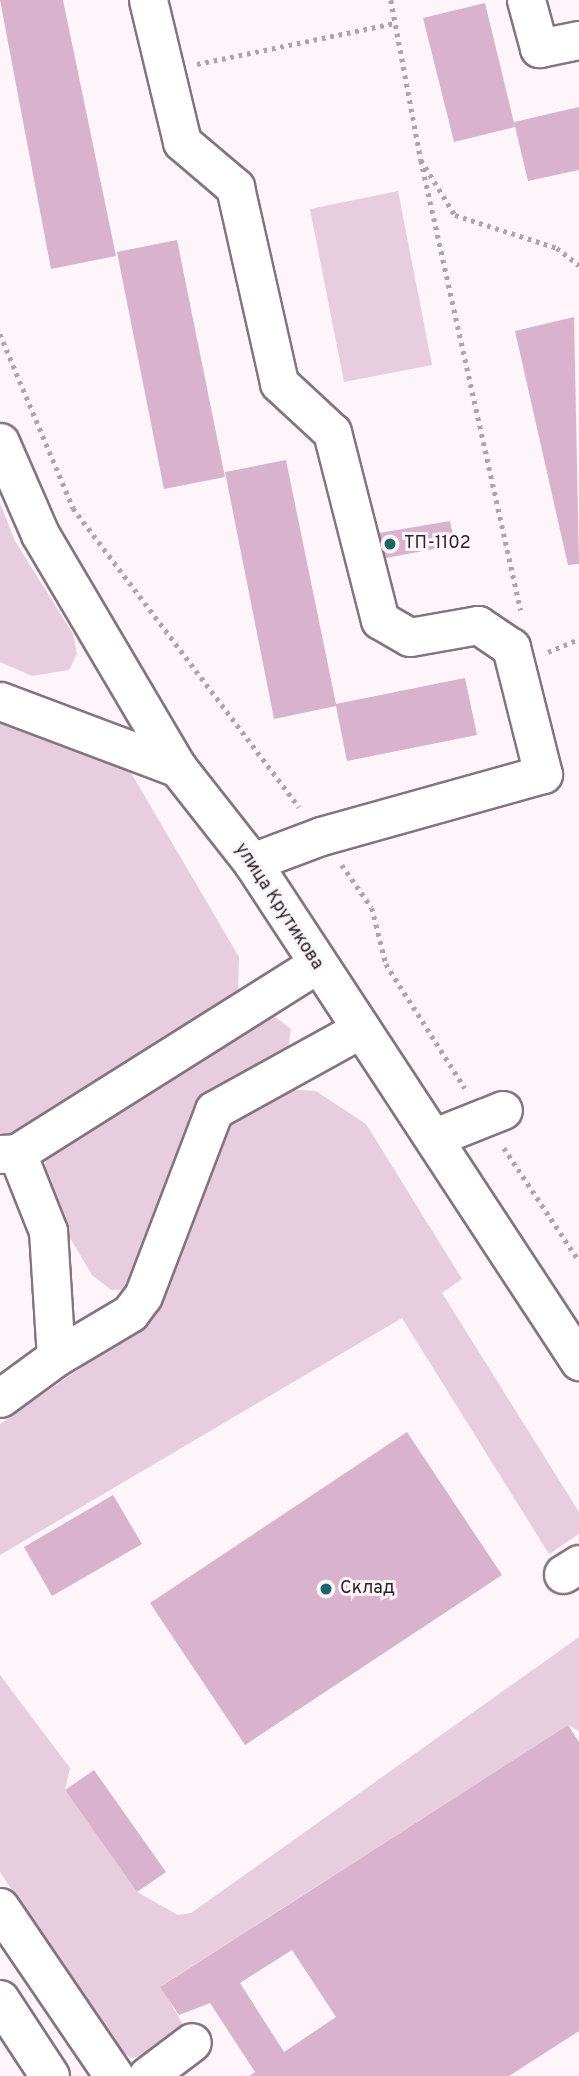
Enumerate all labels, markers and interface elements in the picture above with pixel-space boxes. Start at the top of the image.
place label: ТП-1102 [404,533,471,555]
marker: ТП-1102 [382,536,398,552]
street label: улица Крутикова [229,840,327,974]
place label: Склад [340,1578,395,1600]
marker: Склад [318,1581,334,1597]

